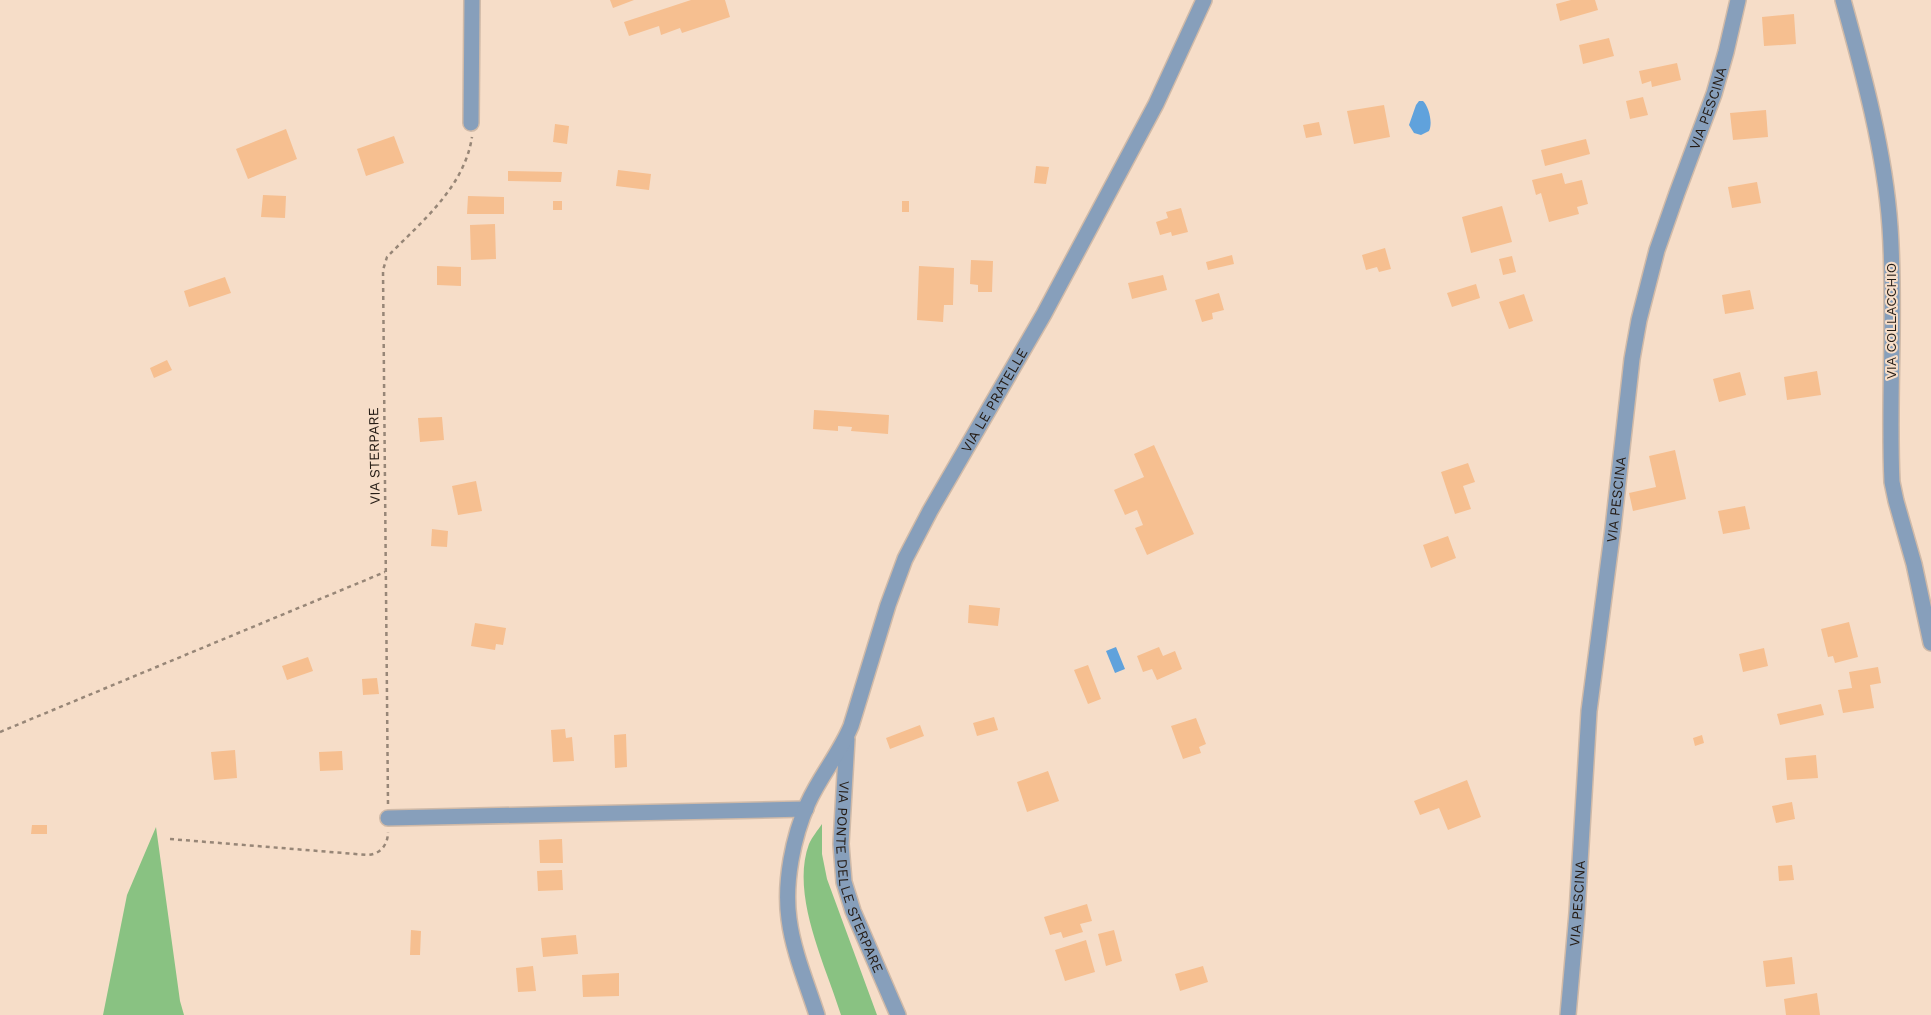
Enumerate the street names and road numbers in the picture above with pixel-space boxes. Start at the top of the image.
street label: VIA PESCINA [1686,65,1729,152]
street label: VIA COLLACCHIO [1883,263,1899,379]
street label: VIA LE PRATELLE [958,345,1031,455]
street label: VIA STERPARE [365,407,383,505]
street label: VIA PESCINA [1603,456,1629,543]
street label: VIA PONTE DELLE STERPARE [833,780,887,975]
street label: VIA PESCINA [1566,860,1588,947]

